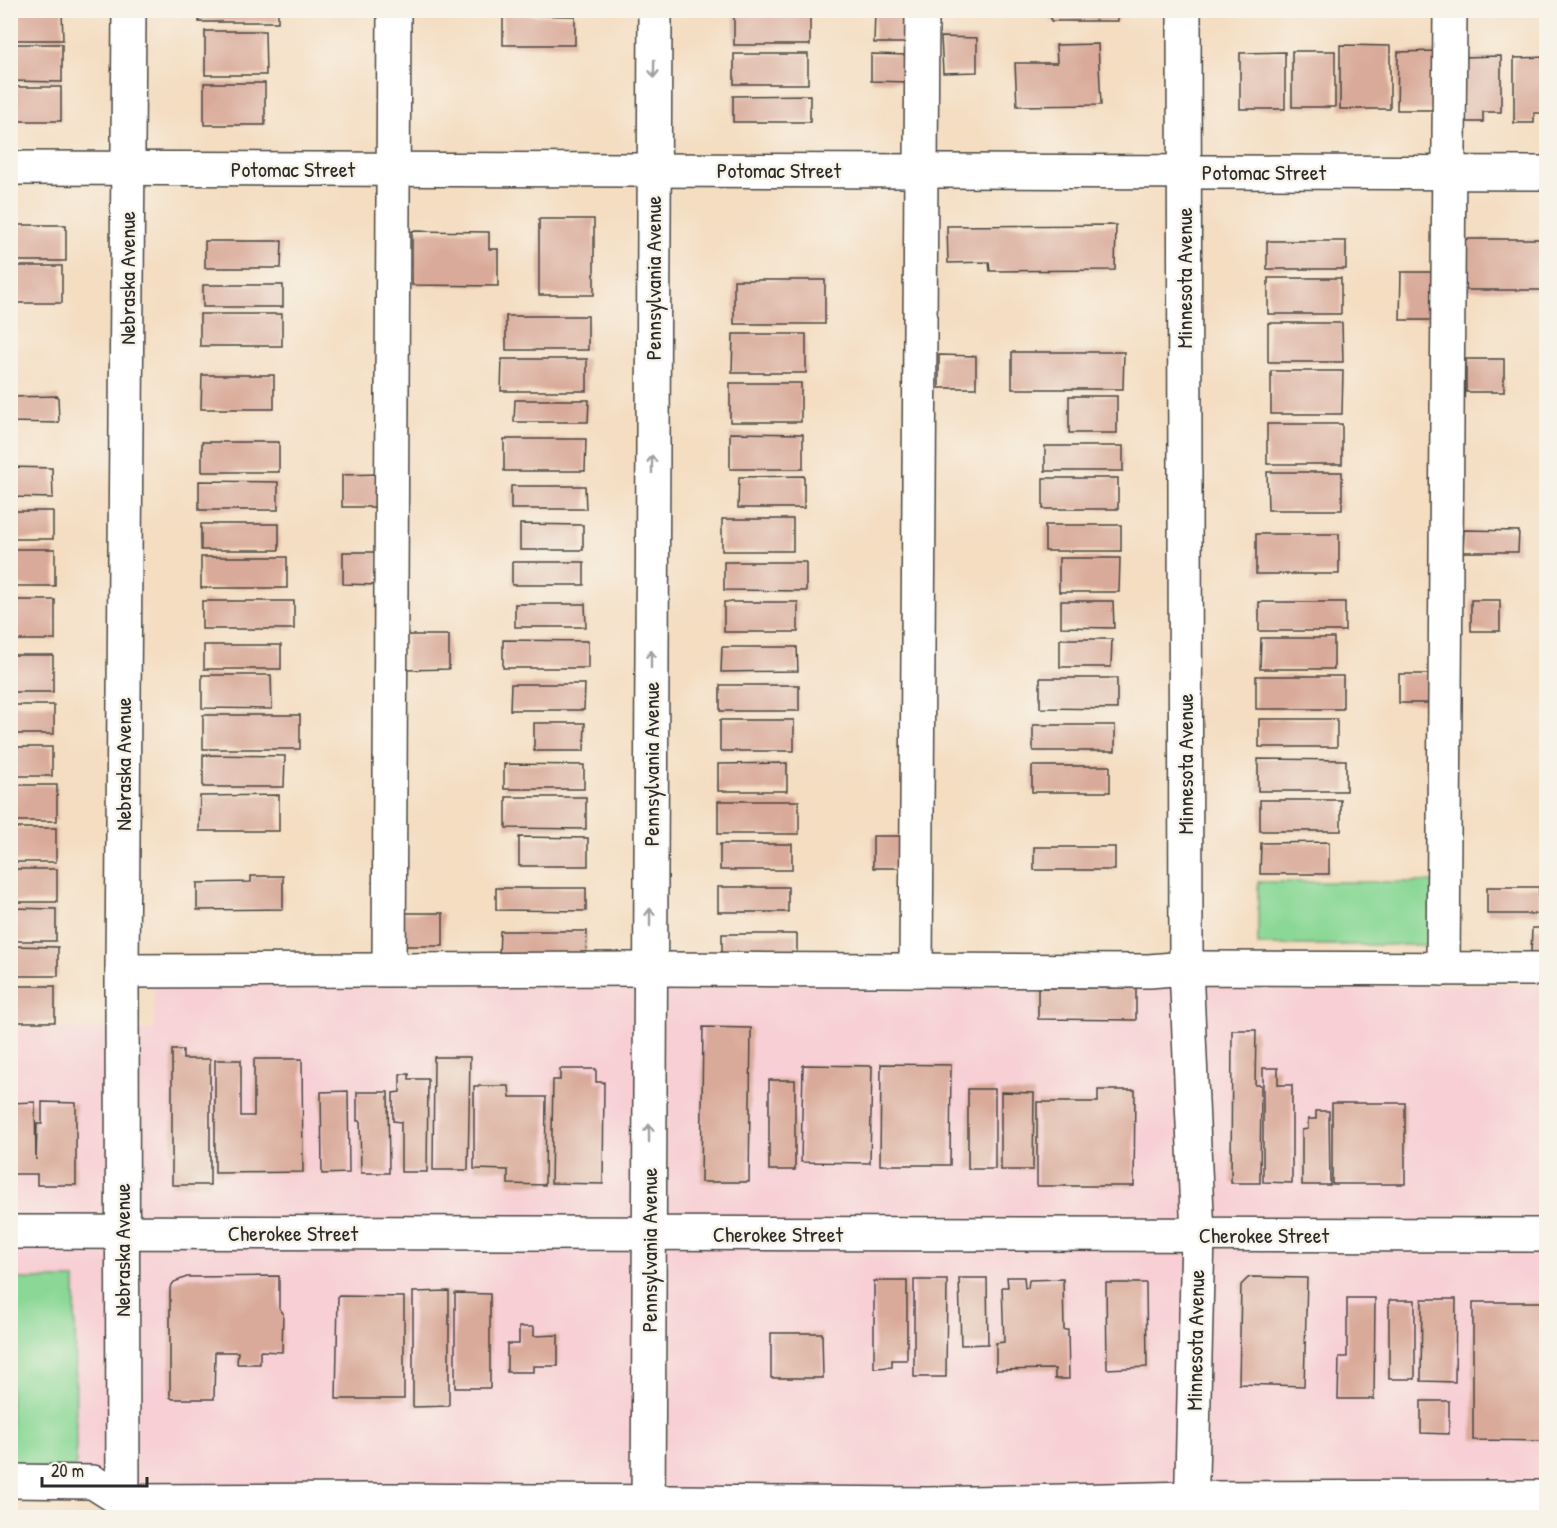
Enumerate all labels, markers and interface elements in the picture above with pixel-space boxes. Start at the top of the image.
one-way arrow [648,58,660,78]
street label: Potomac Street [231,154,356,184]
street label: Potomac Street [717,155,842,185]
street label: Potomac Street [1202,157,1327,187]
street label: Pennsylvania Avenue [638,195,668,360]
street label: Minnesota Avenue [1169,207,1199,349]
street label: Nebraska Avenue [112,211,142,345]
one-way arrow [646,455,658,475]
one-way arrow [645,650,657,670]
street label: Pennsylvania Avenue [636,681,666,846]
street label: Minnesota Avenue [1170,693,1200,835]
street label: Nebraska Avenue [108,697,138,831]
one-way arrow [644,908,656,928]
one-way arrow [643,1124,655,1144]
street label: Pennsylvania Avenue [634,1167,664,1332]
street label: Nebraska Avenue [107,1183,137,1317]
street label: Cherokee Street [228,1218,359,1248]
street label: Cherokee Street [713,1219,844,1249]
street label: Cherokee Street [1199,1220,1330,1250]
street label: Minnesota Avenue [1179,1269,1211,1411]
scale bar [42,1450,147,1488]
text: 20 m [51,1458,84,1483]

